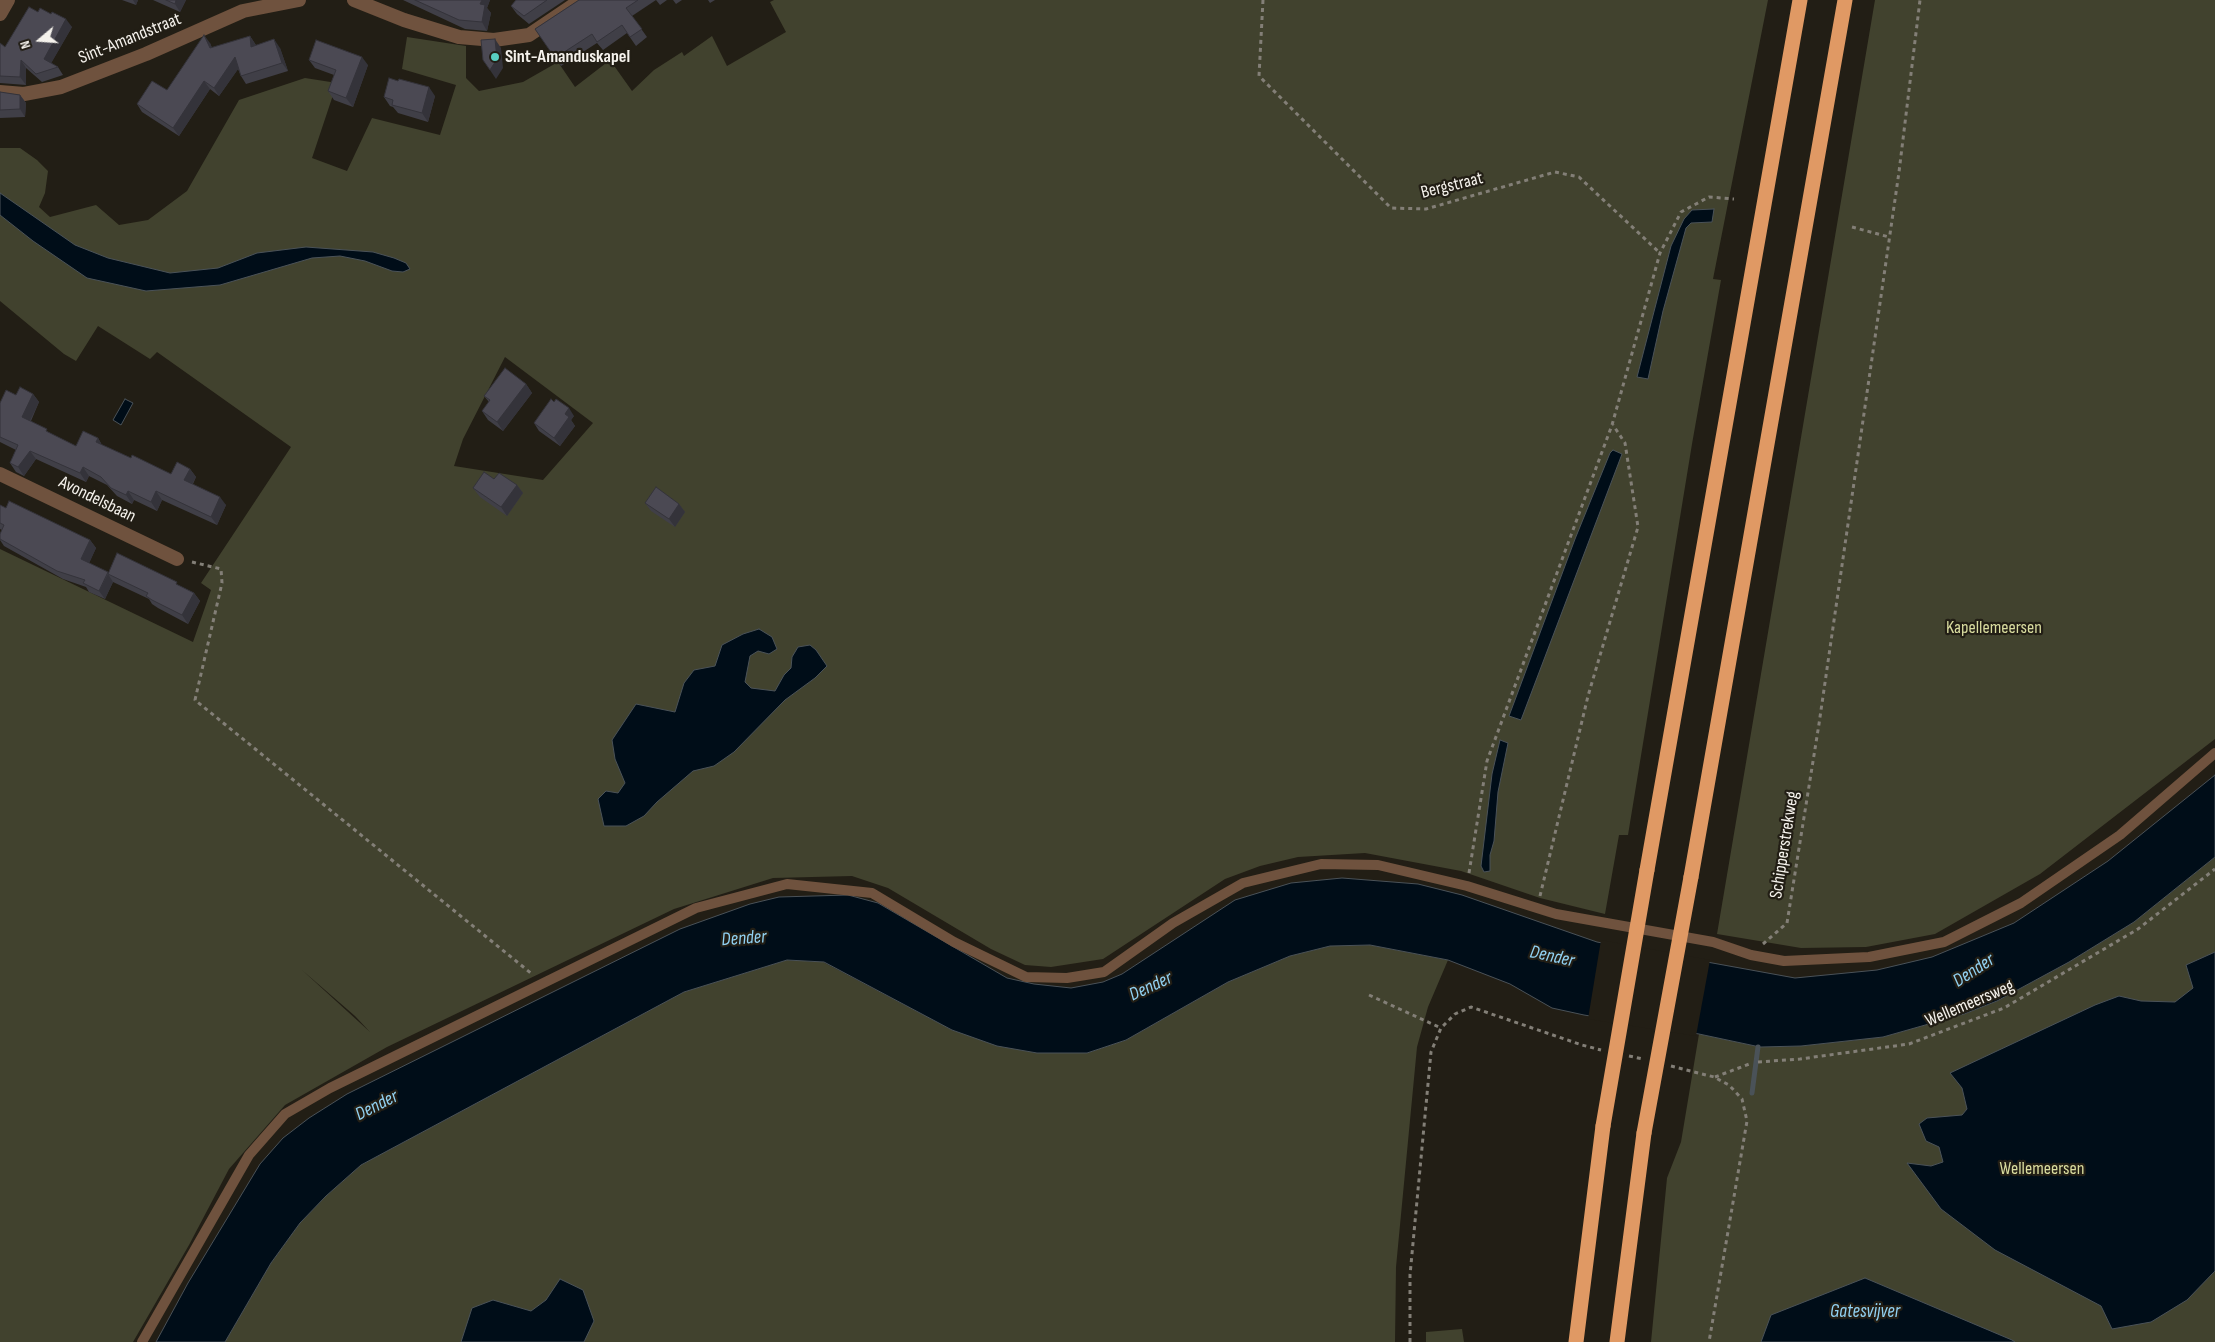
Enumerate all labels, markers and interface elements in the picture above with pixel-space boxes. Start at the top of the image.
street label: Sint-Amandstraat [76,9,184,69]
north arrow [15,15,65,65]
text: N [16,39,35,51]
place label: Sint-Amanduskapel [505,46,630,68]
marker: Sint-Amanduskapel [489,51,501,63]
street label: Bergstraat [1419,168,1485,204]
street label: Avondelsbaan [55,472,139,528]
park label: Kapellemeersen [1946,617,2042,639]
street label: Schipperstrekweg [1766,790,1804,900]
water label: Dender [721,926,767,952]
water label: Dender [1528,941,1576,973]
water label: Dender [1949,949,1999,993]
water label: Dender [1126,967,1176,1007]
street label: Wellemeersweg [1922,976,2018,1032]
water label: Dender [352,1086,402,1126]
park label: Wellemeersen [2000,1158,2084,1180]
water label: Gatesvijver [1830,1301,1900,1323]

